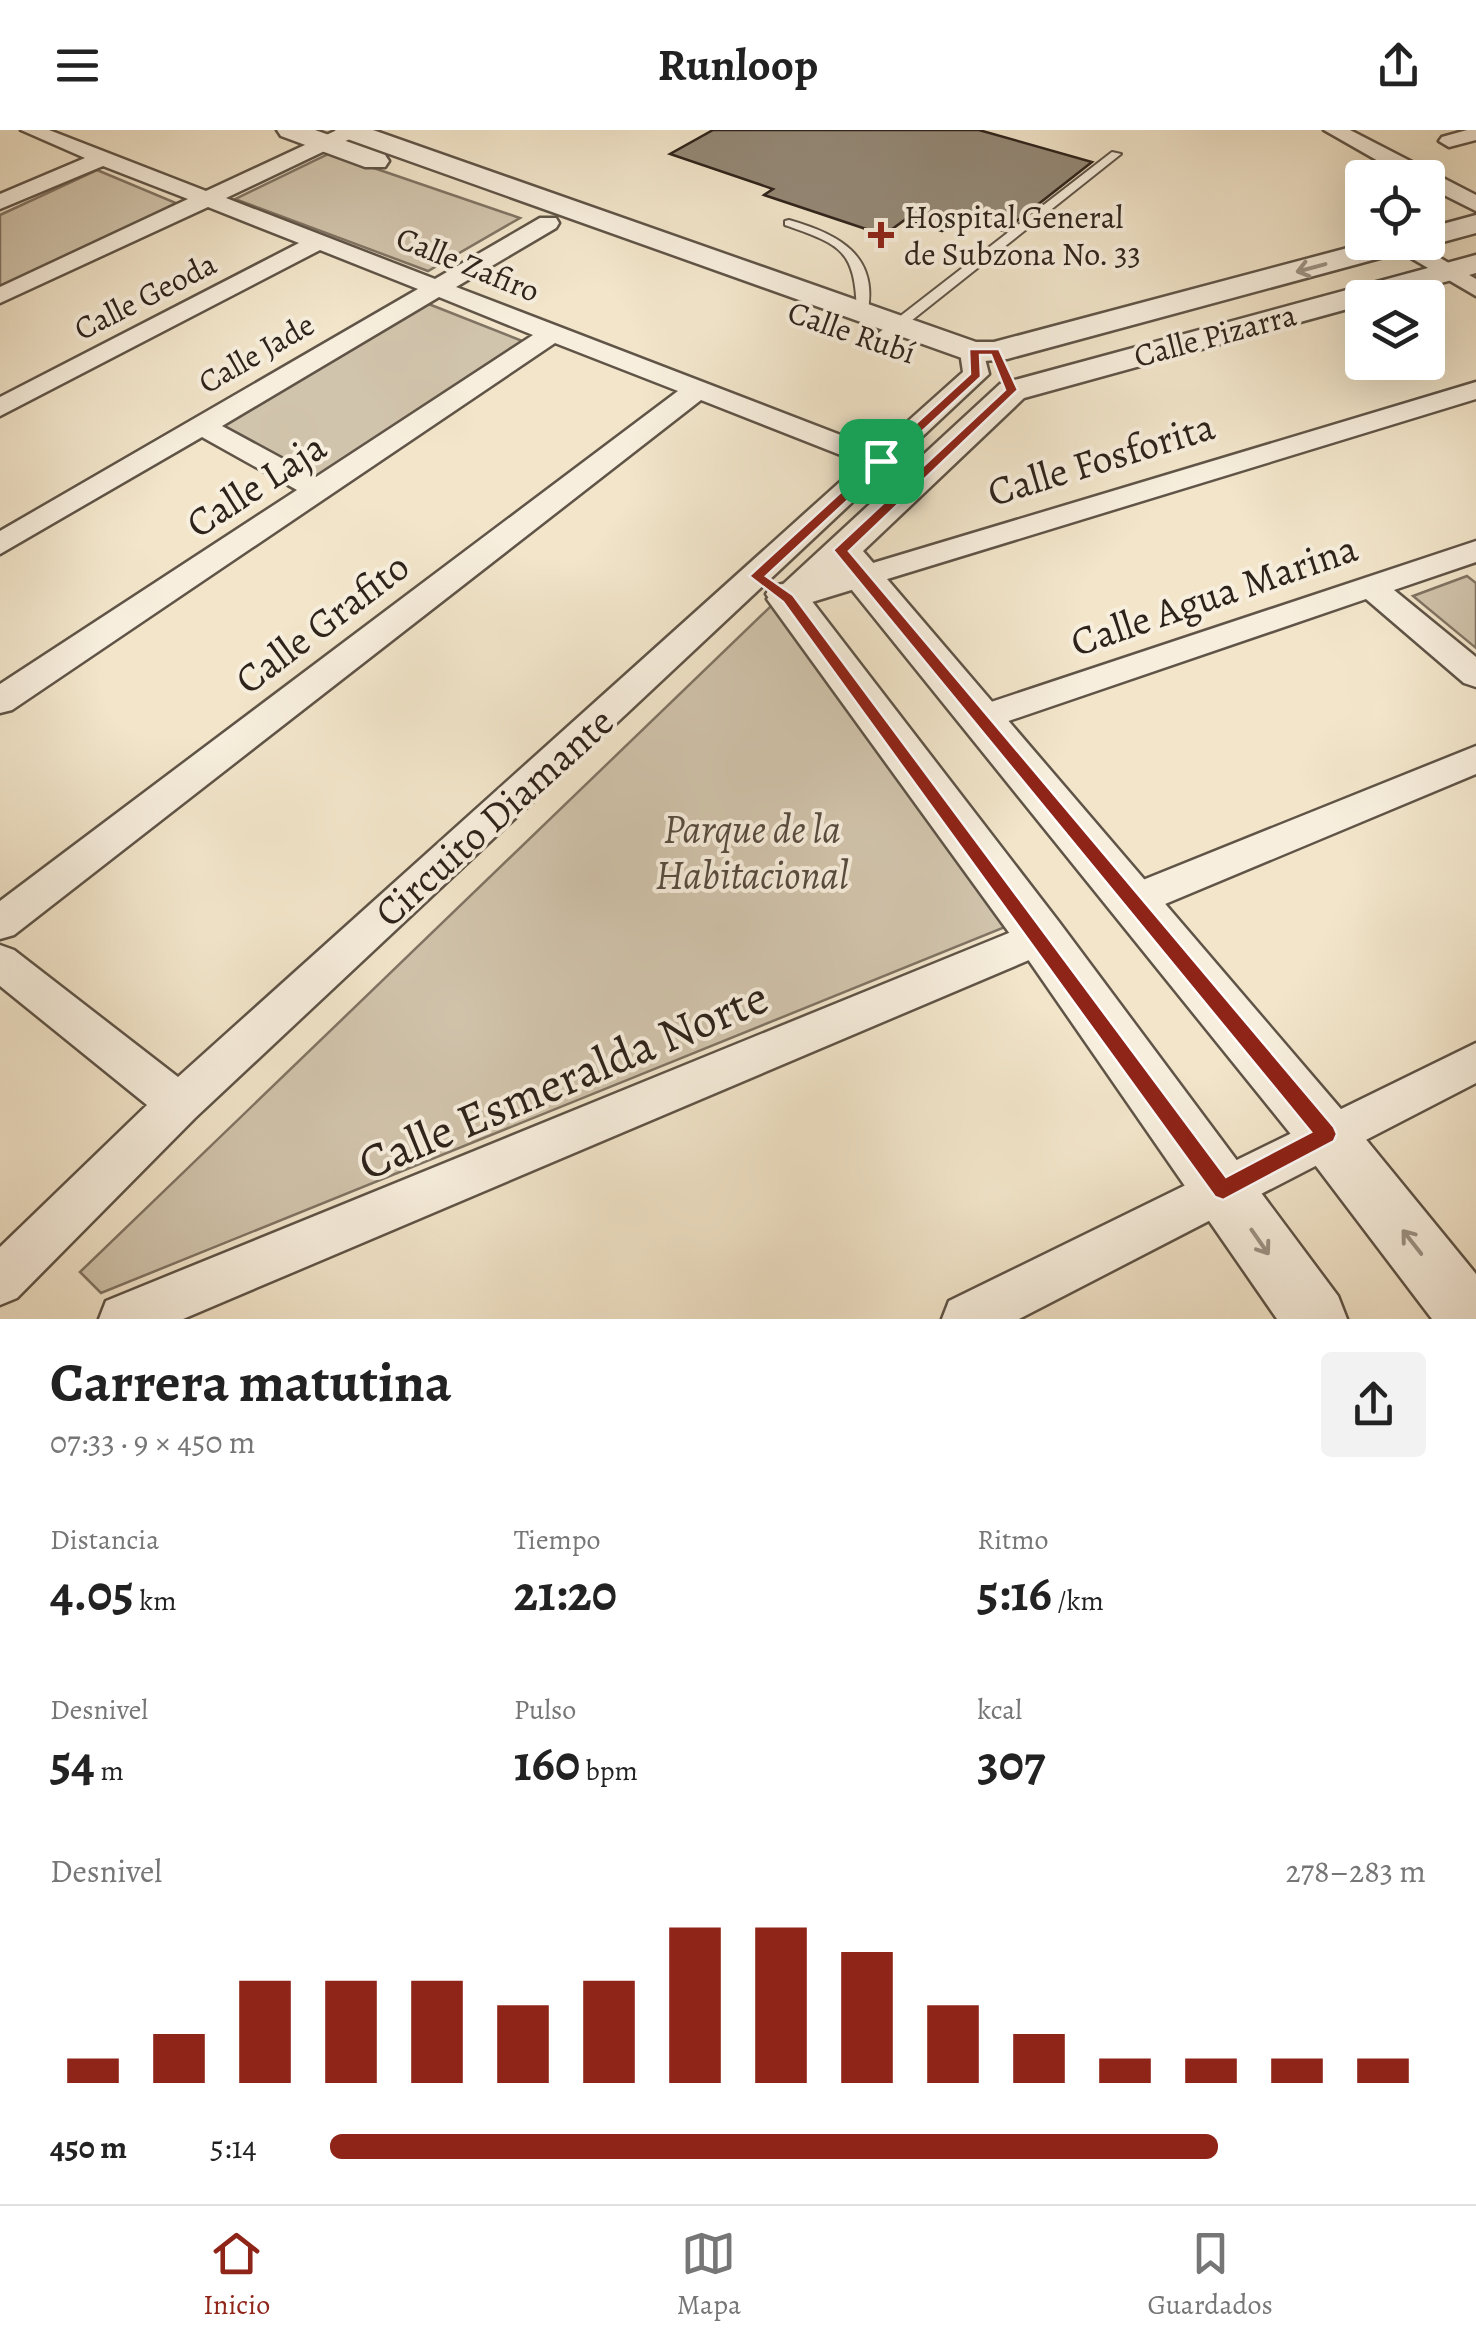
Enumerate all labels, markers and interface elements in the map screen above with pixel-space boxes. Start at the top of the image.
text: Runloop [658,34,818,96]
icon: menu [50,38,105,93]
icon: share [1371,38,1426,93]
map controls [1345,160,1445,380]
button: locate [1345,160,1445,260]
place label: Hospital General de Subzona No. 33 [904,195,1141,276]
street label: Calle Zafiro [390,215,546,313]
marker: Hospital General de Subzona No. 33 [868,222,894,248]
street label: Calle Geoda [66,241,224,351]
one-way arrow [1296,259,1327,278]
button: layers [1345,280,1445,380]
street label: Calle Rubí [782,290,922,374]
street label: Calle Pizarra [1129,292,1301,378]
street label: Calle Jade [190,302,322,404]
street label: Calle Fosforita [981,398,1222,520]
street label: Calle Laja [175,419,337,551]
pin [839,419,924,504]
icon: arrive [854,434,909,489]
street label: Calle Agua Marina [1063,520,1365,670]
street label: Calle Grafito [224,539,420,707]
street label: Circuito Diamante [363,695,625,939]
park label: Parque de la Habitacional [655,802,849,903]
street label: Calle Esmeralda Norte [348,964,778,1196]
one-way arrow [1249,1227,1270,1255]
one-way arrow [1401,1230,1423,1256]
text: Carrera matutina [50,1345,451,1420]
button: share [1321,1352,1426,1457]
text: 07:33 · 9 × 450 m [50,1420,255,1464]
text: Distancia [50,1521,159,1559]
text: Tiempo [514,1521,601,1559]
text: Ritmo [977,1521,1049,1559]
text: 4.05 [50,1559,134,1627]
text: 21:20 [514,1559,617,1627]
text: 5:16 [977,1559,1052,1627]
text: km [134,1582,177,1620]
text: /km [1052,1582,1104,1620]
text: Desnivel [50,1691,148,1729]
text: Pulso [514,1691,576,1729]
text: kcal [977,1691,1022,1729]
text: 54 [50,1729,95,1797]
text: 160 [514,1729,580,1797]
text: 307 [977,1729,1045,1797]
text: m [95,1752,124,1790]
text: bpm [580,1752,638,1790]
text: Desnivel [50,1849,162,1893]
text: 278–283 m [1285,1849,1426,1893]
text: 450 m [50,2125,127,2169]
text: 5:14 [210,2125,257,2169]
tab: Inicio [203,2226,270,2324]
tab: Mapa [677,2226,741,2324]
tab: Guardados [1148,2226,1273,2324]

